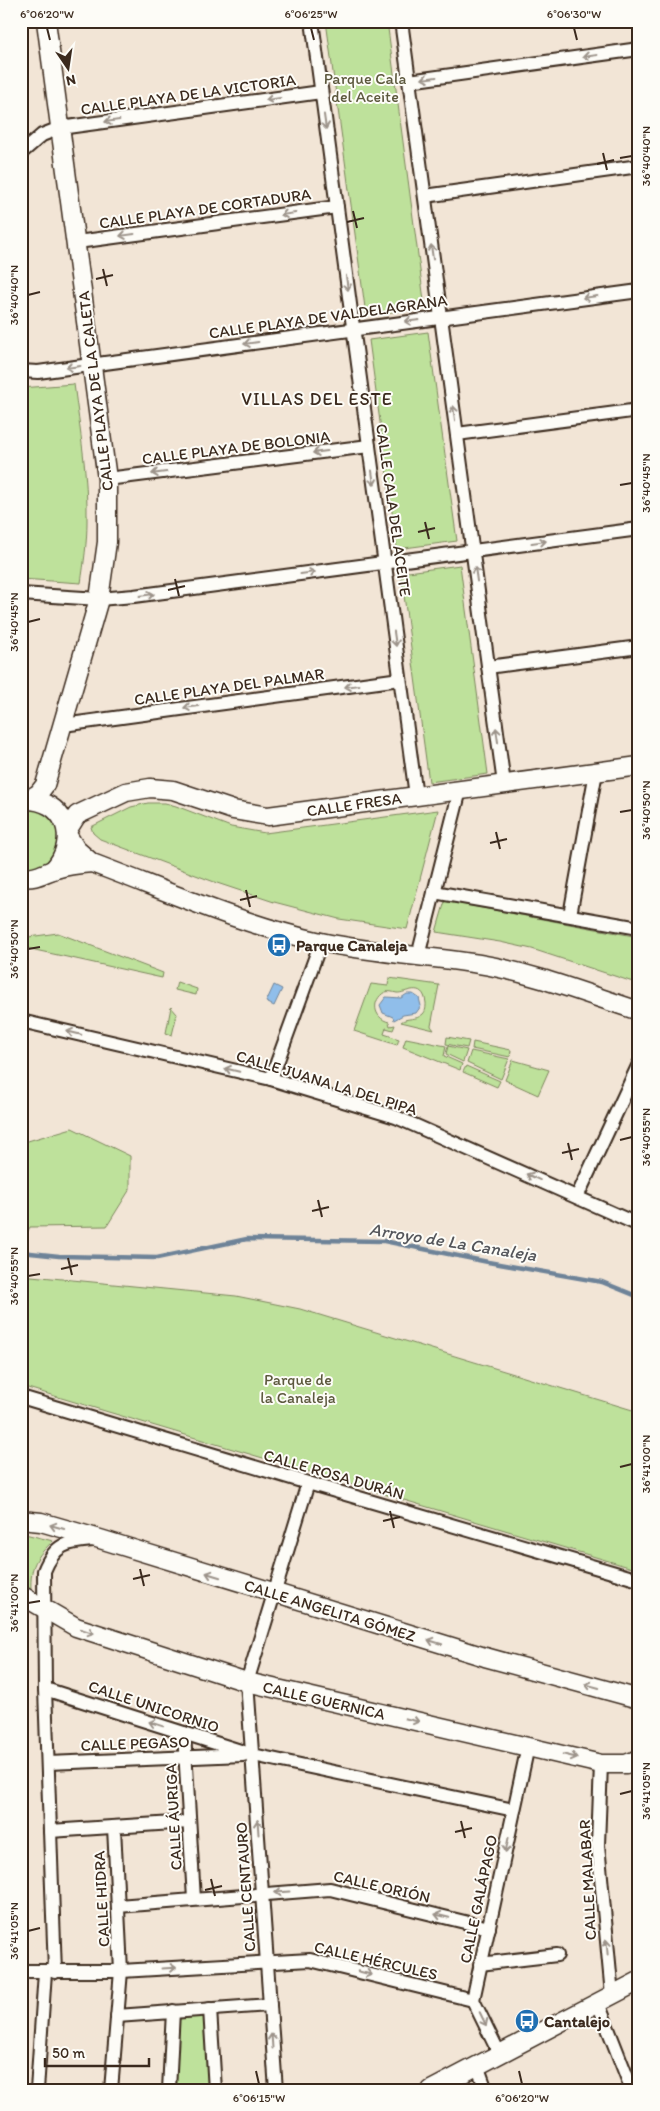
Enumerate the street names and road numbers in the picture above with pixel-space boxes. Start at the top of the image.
street label: CALLE PLAYA DE LA VICTORIA [79,70,297,119]
street label: CALLE PLAYA DE CORTADURA [98,184,312,233]
street label: CALLE PLAYA DE LA CALETA [74,290,117,492]
street label: CALLE PLAYA DE VALDELAGRANA [208,290,448,343]
street label: CALLE CALA DEL ACEITE [372,422,415,598]
street label: CALLE PLAYA DE BOLONIA [141,427,331,468]
street label: CALLE PLAYA DEL PALMAR [133,664,325,709]
street label: CALLE FRESA [305,788,403,821]
street label: CALLE JUANA LA DEL PIPA [234,1046,420,1119]
street label: CALLE ROSA DURÁN [261,1445,406,1504]
street label: CALLE ANGELITA GÓMEZ [242,1575,418,1646]
street label: CALLE UNICORNIO [86,1676,222,1737]
street label: CALLE GUERNICA [261,1677,387,1724]
street label: CALLE PEGASO [80,1732,190,1755]
street label: CALLE ÁURIGA [161,1763,186,1871]
street label: CALLE MALABAR [575,1819,600,1941]
street label: CALLE CENTAURO [231,1821,260,1953]
street label: CALLE GALÁPAGO [456,1833,501,1965]
street label: CALLE HIDRA [89,1850,114,1948]
street label: CALLE ORIÓN [332,1866,432,1907]
street label: CALLE HÉRCULES [312,1937,439,1984]

